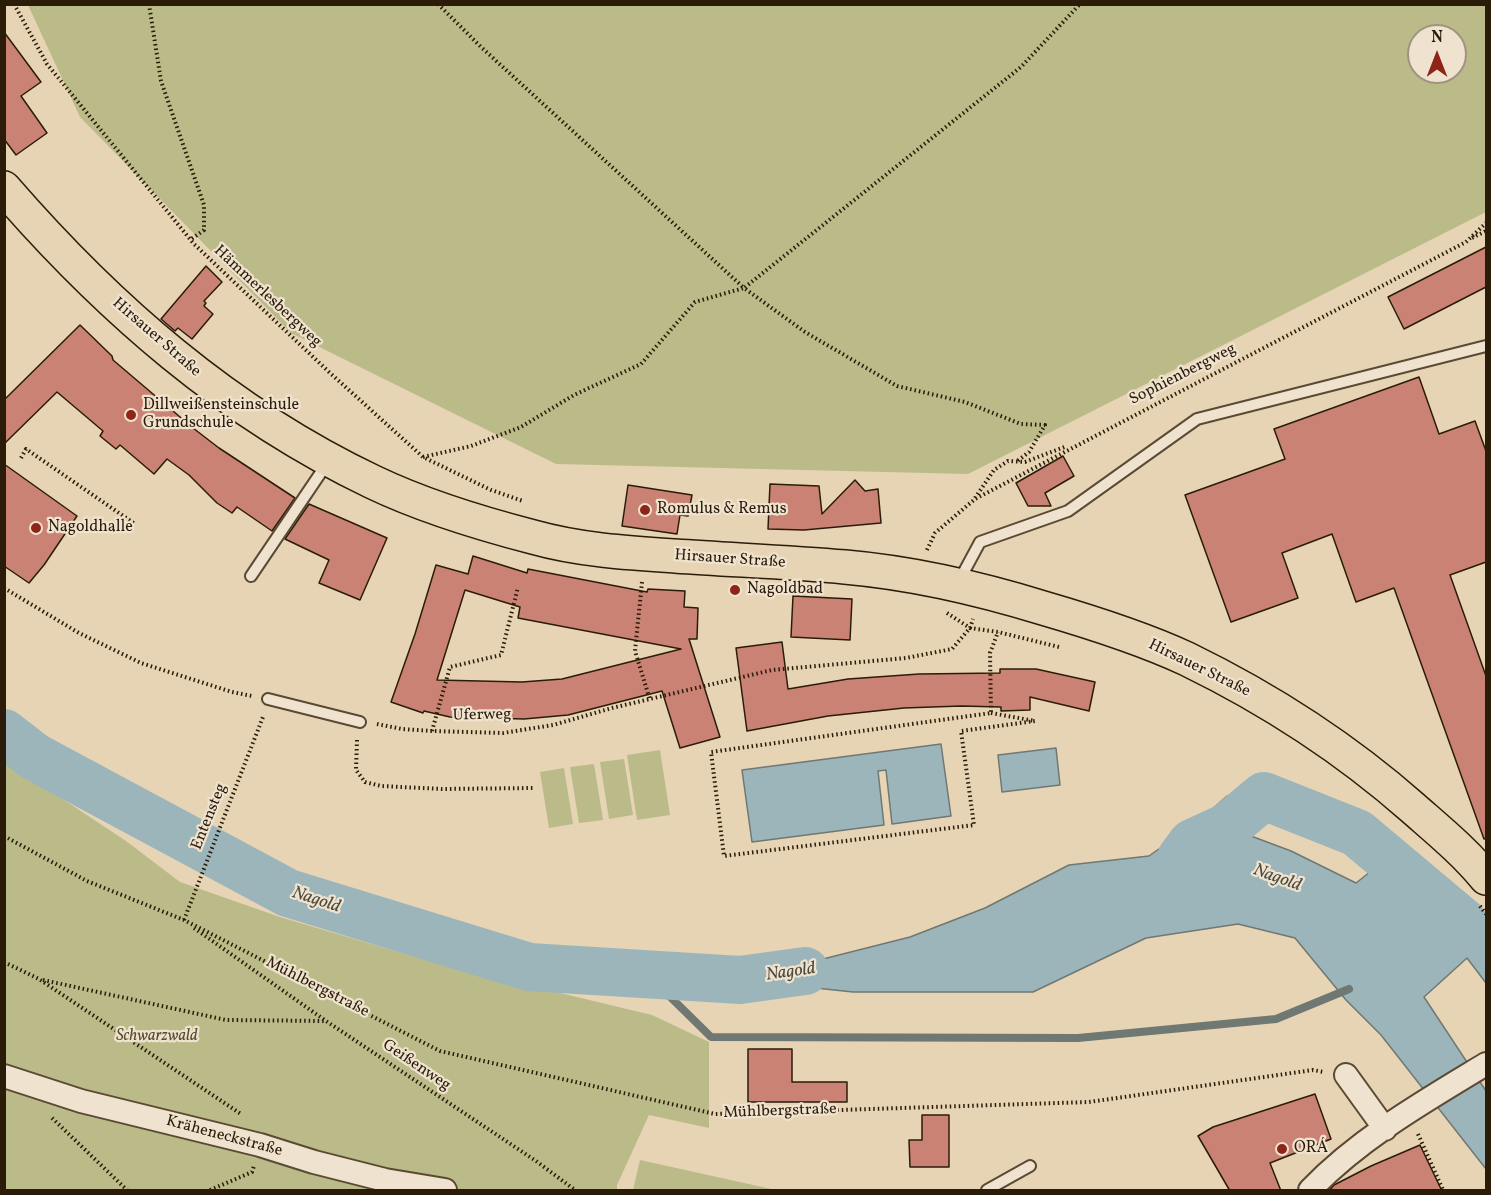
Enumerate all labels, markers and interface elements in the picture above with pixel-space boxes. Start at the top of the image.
north arrow [1407,24,1467,84]
text: N [1431,27,1443,49]
street label: Hämmerlesbergweg [209,242,325,352]
street label: Hirsauer Straße [108,294,204,382]
street label: Sophienbergweg [1127,340,1239,410]
place label: Dillweißensteinschule Grundschule [143,396,299,434]
marker: Dillweißensteinschule Grundschule [124,408,138,422]
place label: Romulus & Remus [657,500,786,520]
marker: Romulus & Remus [638,503,652,517]
place label: Nagoldhalle [48,518,133,538]
marker: Nagoldhalle [29,521,43,535]
street label: Hirsauer Straße [674,547,786,573]
place label: Nagoldbad [747,580,823,600]
marker: Nagoldbad [728,583,742,597]
street label: Hirsauer Straße [1145,636,1253,702]
street label: Uferweg [453,706,511,726]
street label: Entensteg [188,781,232,853]
water label: Nagold [1250,860,1304,898]
water label: Nagold [289,883,343,919]
street label: Mühlbergstraße [262,954,372,1022]
water label: Nagold [765,959,817,987]
park label: Schwarzwald [116,1027,198,1047]
street label: Geißenweg [378,1036,454,1096]
street label: Mühlbergstraße [723,1100,837,1124]
street label: Kräheneckstraße [164,1112,284,1162]
place label: ORÁ [1294,1139,1328,1159]
marker: ORÁ [1275,1142,1289,1156]

